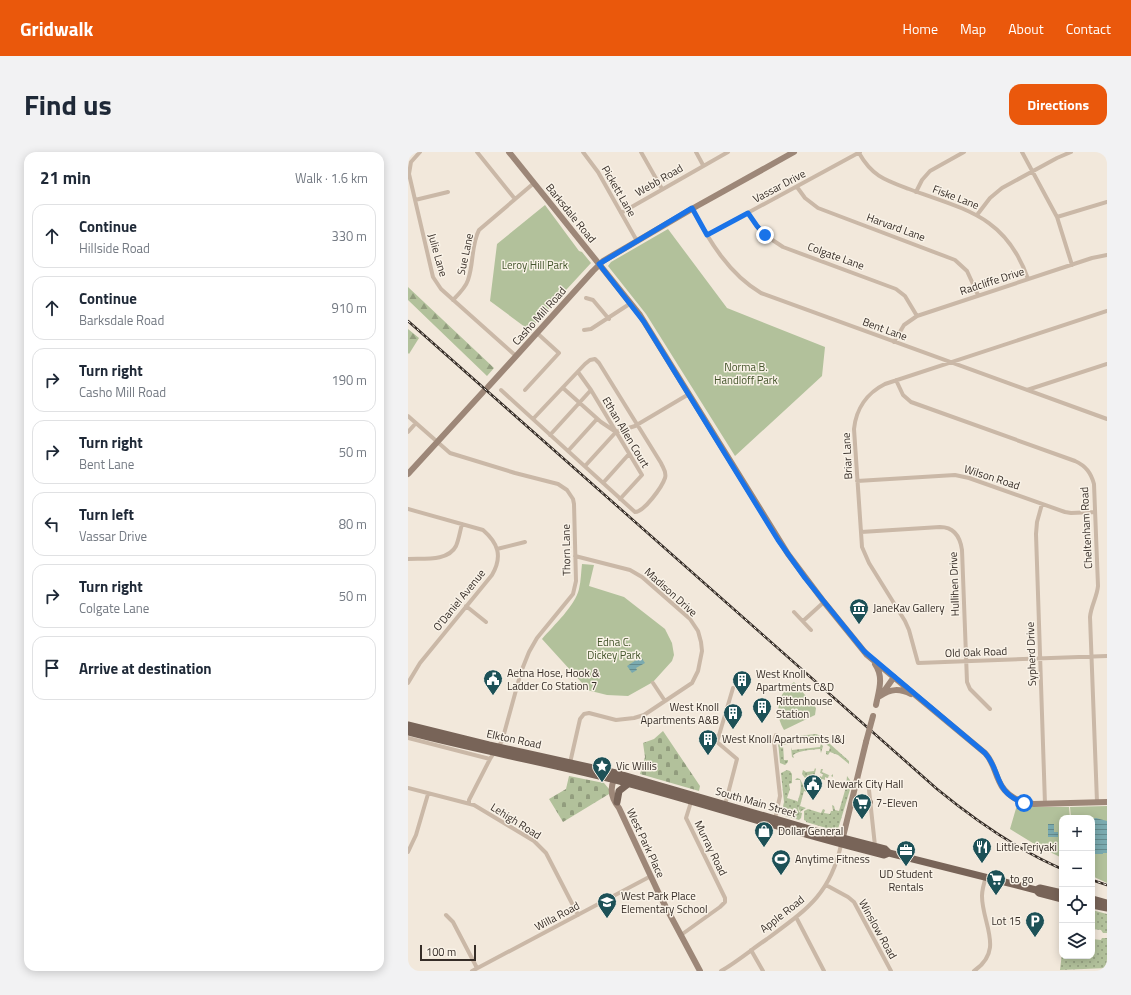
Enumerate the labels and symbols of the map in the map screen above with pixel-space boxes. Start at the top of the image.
street label: Webb Road [632,160,686,200]
street label: Pickett Lane [598,162,640,220]
street label: Vassar Drive [750,165,809,207]
street label: Barksdale Road [542,180,600,246]
street label: Fiske Lane [930,181,982,213]
street label: Harvard Lane [864,209,928,245]
route end [756,226,774,244]
street label: Sue Lane [453,231,477,276]
street label: Julie Lane [424,232,452,279]
street label: Colgate Lane [805,238,867,274]
park label: Leroy Hill Park [502,257,569,273]
street label: Radcliffe Drive [958,263,1027,299]
street label: Casho Mill Road [508,283,570,349]
street label: Bent Lane [860,313,910,345]
park label: Norma B. Handloff Park [714,359,779,388]
street label: Ethan Allen Court [598,393,654,471]
street label: Briar Lane [838,432,856,480]
street label: Wilson Road [962,460,1022,494]
street label: Cheltenham Road [1076,486,1096,569]
street label: Thorn Lane [558,523,574,576]
street label: Hullihen Drive [945,551,963,617]
street label: Madison Drive [641,564,701,620]
street label: O'Daniel Avenue [429,565,489,634]
museum icon: JaneKav Gallery [848,597,870,625]
place label: JaneKav Gallery [873,600,945,616]
street label: Sypherd Drive [1022,621,1040,686]
park label: Edna C. Dickey Park [587,634,642,663]
street label: Old Oak Road [945,643,1008,661]
place label: Aetna Hose, Hook & Ladder Co Station 7 [507,665,600,694]
place label: West Knoll Apartments C&D [756,666,834,695]
public building icon: Aetna Hose, Hook & Ladder Co Station 7 [482,668,504,696]
building icon: West Knoll Apartments C&D [731,669,753,697]
place label: Rittenhouse Station [776,693,833,722]
building icon: Rittenhouse Station [751,696,773,724]
place label: West Knoll Apartments A&B [641,699,719,728]
building icon: West Knoll Apartments A&B [722,702,744,730]
street label: Elkton Road [485,725,543,753]
building icon: West Knoll Apartments I&J [697,728,719,756]
place label: West Knoll Apartments I&J [722,731,845,747]
place icon: Vic Willis [591,755,613,783]
place label: Vic Willis [616,758,657,774]
public building icon: Newark City Hall [802,773,824,801]
place label: Newark City Hall [827,776,903,792]
street label: South Main Street [714,783,799,821]
supermarket icon: 7-Eleven [851,792,873,820]
route start [1015,794,1033,812]
place label: 7-Eleven [876,795,918,811]
street label: Lehigh Road [488,799,545,843]
street label: West Park Place [623,806,669,881]
street label: Murray Road [691,818,731,878]
shop icon: Dollar General [753,820,775,848]
place label: Dollar General [778,823,843,839]
restaurant icon: Little Teriyaki [971,836,993,864]
office icon: UD Student Rentals [895,839,917,867]
place label: Little Teriyaki [996,839,1057,855]
sports icon: Anytime Fitness [770,848,792,876]
place label: Anytime Fitness [795,851,870,867]
place label: UD Student Rentals [879,866,933,895]
supermarket icon: to go [985,868,1007,896]
place label: to go [1010,871,1034,887]
place label: West Park Place Elementary School [621,888,708,917]
school or university icon: West Park Place Elementary School [596,891,618,919]
street label: Apple Road [756,891,808,936]
street label: Winslow Road [855,896,901,962]
street label: Willa Road [532,897,583,935]
parking icon: Lot 15 [1024,910,1046,938]
place label: Lot 15 [991,913,1021,929]
scale bar [420,943,476,962]

